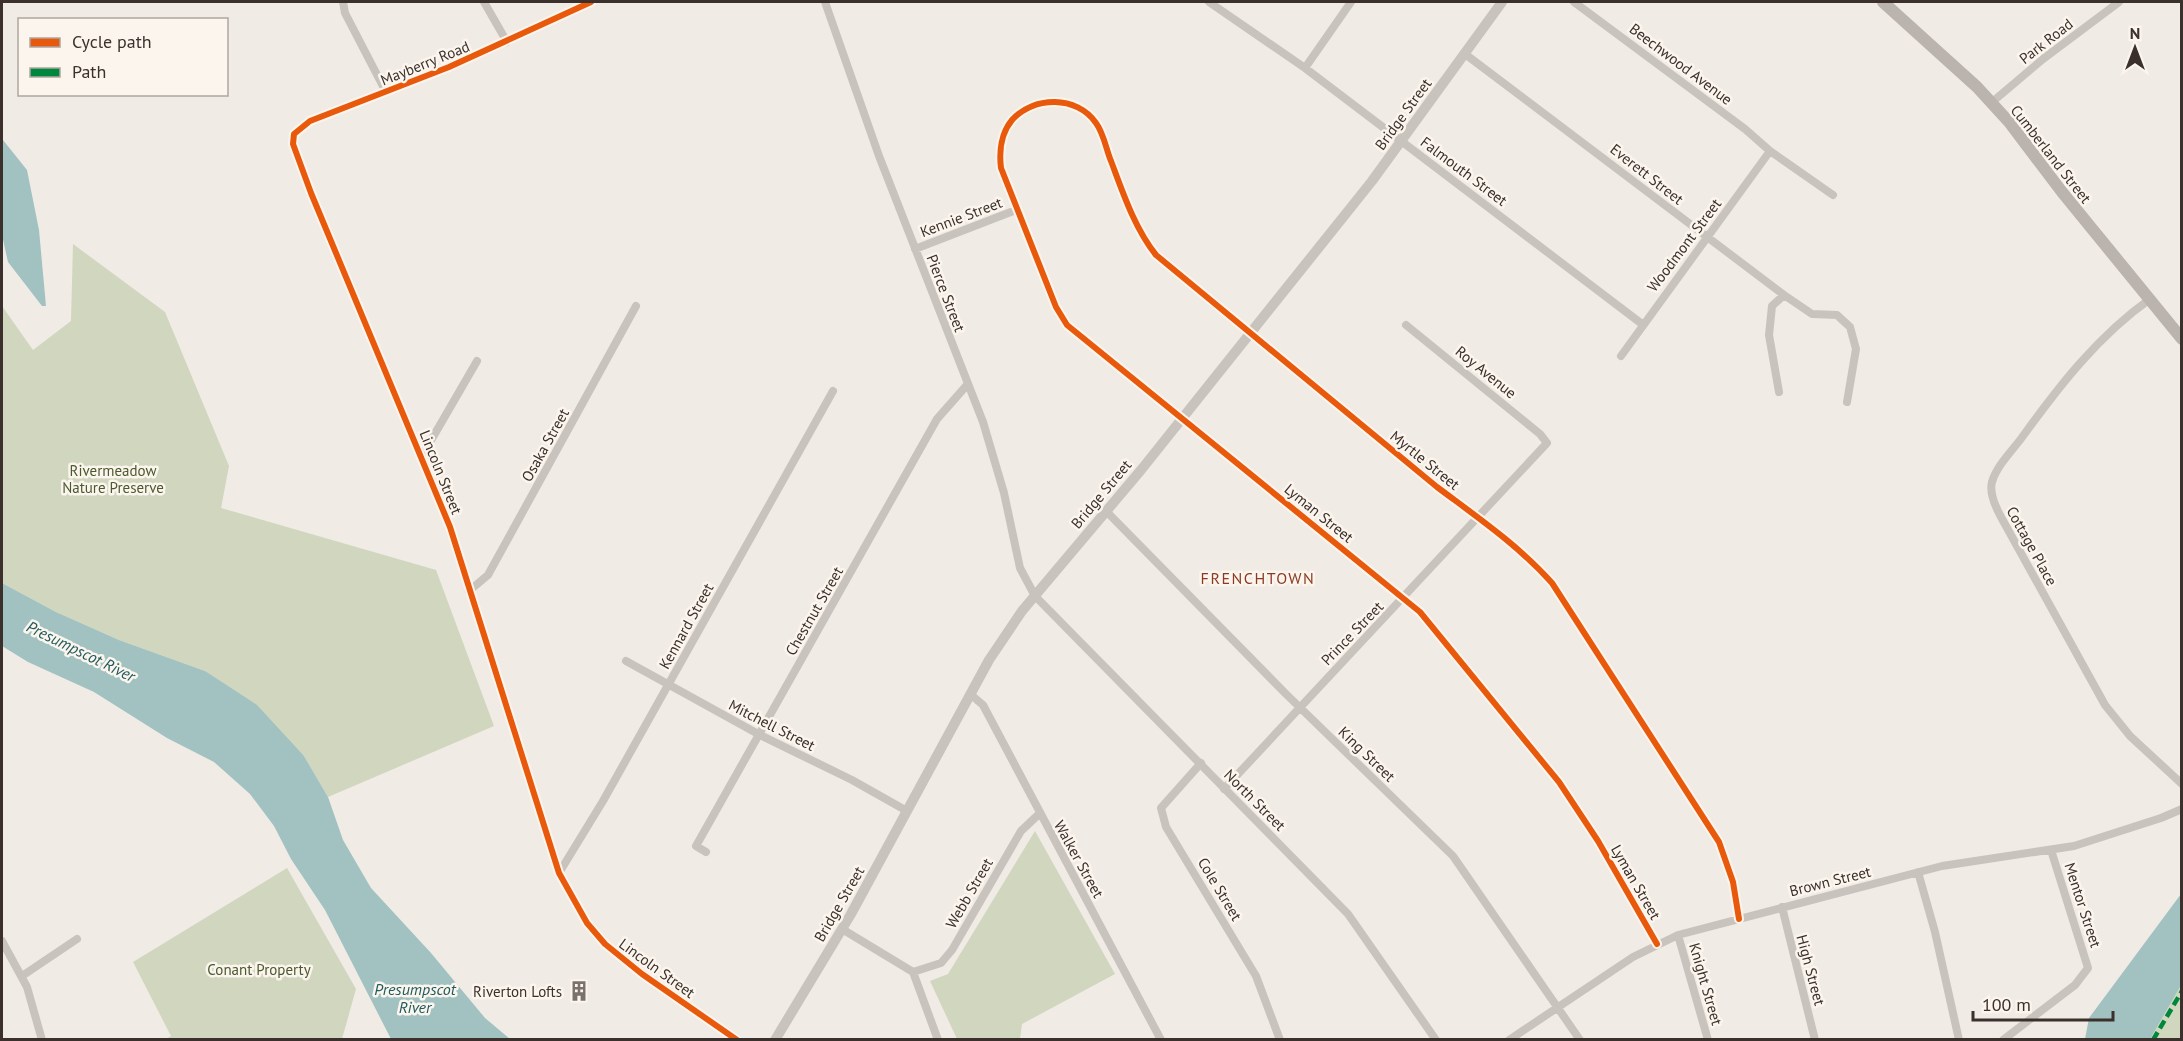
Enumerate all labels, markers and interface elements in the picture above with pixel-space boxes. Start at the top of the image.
street label: Park Road [2015,14,2077,68]
legend [18,18,228,96]
north arrow [2105,18,2165,78]
street label: Beechwood Avenue [1626,19,1736,109]
text: N [2130,23,2140,43]
text: Cycle path [72,30,152,53]
street label: Mayberry Road [378,37,472,89]
text: Path [72,60,106,83]
street label: Bridge Street [1371,74,1435,154]
street label: Cumberland Street [2007,101,2095,207]
street label: Falmouth Street [1417,132,1511,210]
street label: Everett Street [1607,139,1687,209]
street label: Kennie Street [917,193,1005,241]
street label: Woodmont Street [1643,195,1725,295]
street label: Pierce Street [923,252,969,334]
street label: Roy Avenue [1452,342,1520,402]
street label: Osaka Street [517,405,573,485]
street label: Myrtle Street [1386,426,1464,494]
street label: Lincoln Street [415,427,467,517]
street label: Bridge Street [1067,456,1135,532]
park label: Rivermeadow Nature Preserve [62,461,164,497]
street label: Lyman Street [1281,479,1357,547]
street label: Cottage Place [2002,503,2062,589]
street label: Chestnut Street [781,563,847,659]
district label: FRENCHTOWN [1201,568,1315,588]
street label: Kennard Street [655,580,717,672]
street label: Prince Street [1317,597,1387,669]
water label: Presumpscot River [23,616,140,687]
street label: Mitchell Street [726,695,818,755]
street label: King Street [1335,722,1399,786]
street label: North Street [1220,765,1290,835]
street label: Walker Street [1050,817,1108,901]
street label: Lyman Street [1607,841,1665,923]
street label: Cole Street [1194,854,1246,924]
street label: Webb Street [941,855,997,931]
street label: Mentor Street [2060,860,2106,950]
street label: Brown Street [1787,862,1873,900]
street label: Bridge Street [810,863,868,945]
street label: High Street [1792,932,1830,1008]
street label: Lincoln Street [615,934,699,1002]
street label: Knight Street [1685,941,1727,1027]
park label: Conant Property [207,960,311,979]
water label: Presumpscot River [374,979,457,1017]
building icon: Riverton Lofts [567,979,591,1003]
place label: Riverton Lofts [473,982,562,1001]
scale bar [1973,984,2112,1022]
text: 100 m [1982,993,2031,1016]

